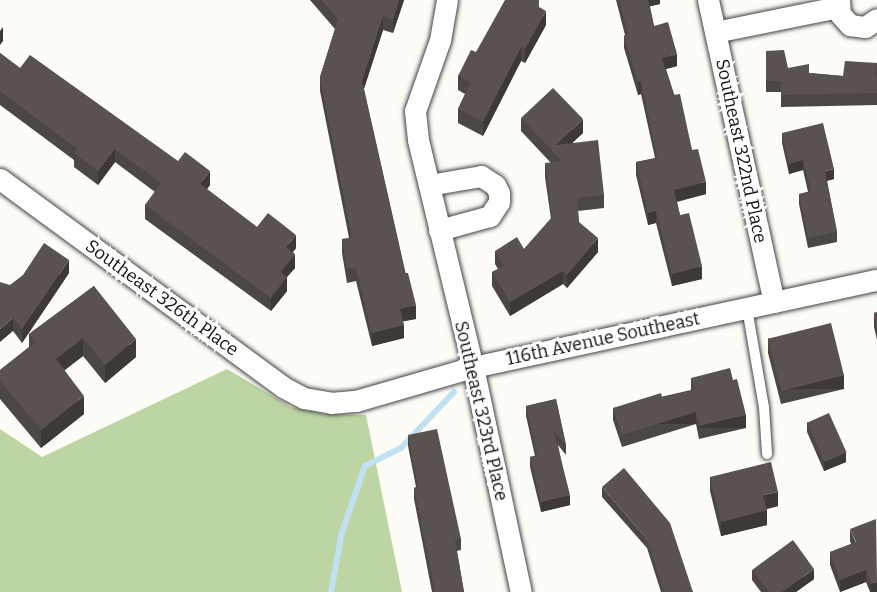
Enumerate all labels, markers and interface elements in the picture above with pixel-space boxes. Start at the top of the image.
street label: Southeast 322nd Place [711,57,771,245]
street label: Southeast 326th Place [81,235,243,361]
street label: 116th Avenue Southeast [504,308,702,370]
street label: Southeast 323rd Place [450,319,512,503]

